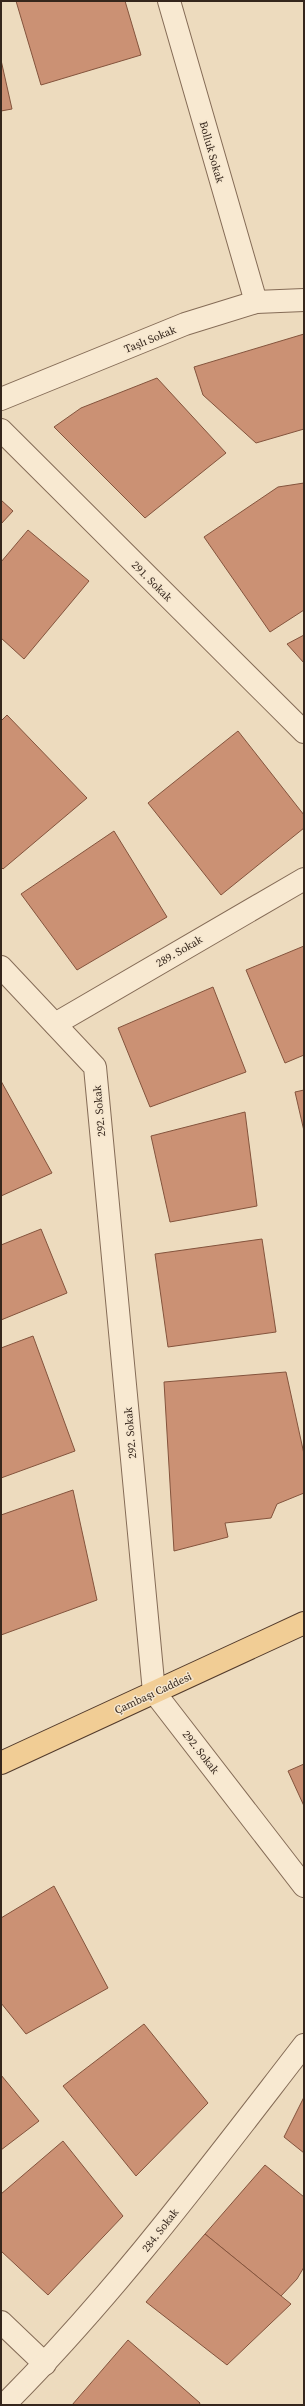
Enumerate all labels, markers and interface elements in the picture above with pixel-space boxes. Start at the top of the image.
street label: Bolluk Sokak [196,120,228,186]
street label: Taşlı Sokak [122,322,179,357]
street label: 291. Sokak [128,558,176,606]
street label: 289. Sokak [153,932,206,971]
street label: 292. Sokak [90,1084,109,1137]
street label: 292. Sokak [121,1406,140,1459]
street label: Çambaşı Caddesi [112,1669,194,1718]
street label: 292. Sokak [179,1727,223,1778]
street label: 284. Sokak [139,2205,183,2255]

